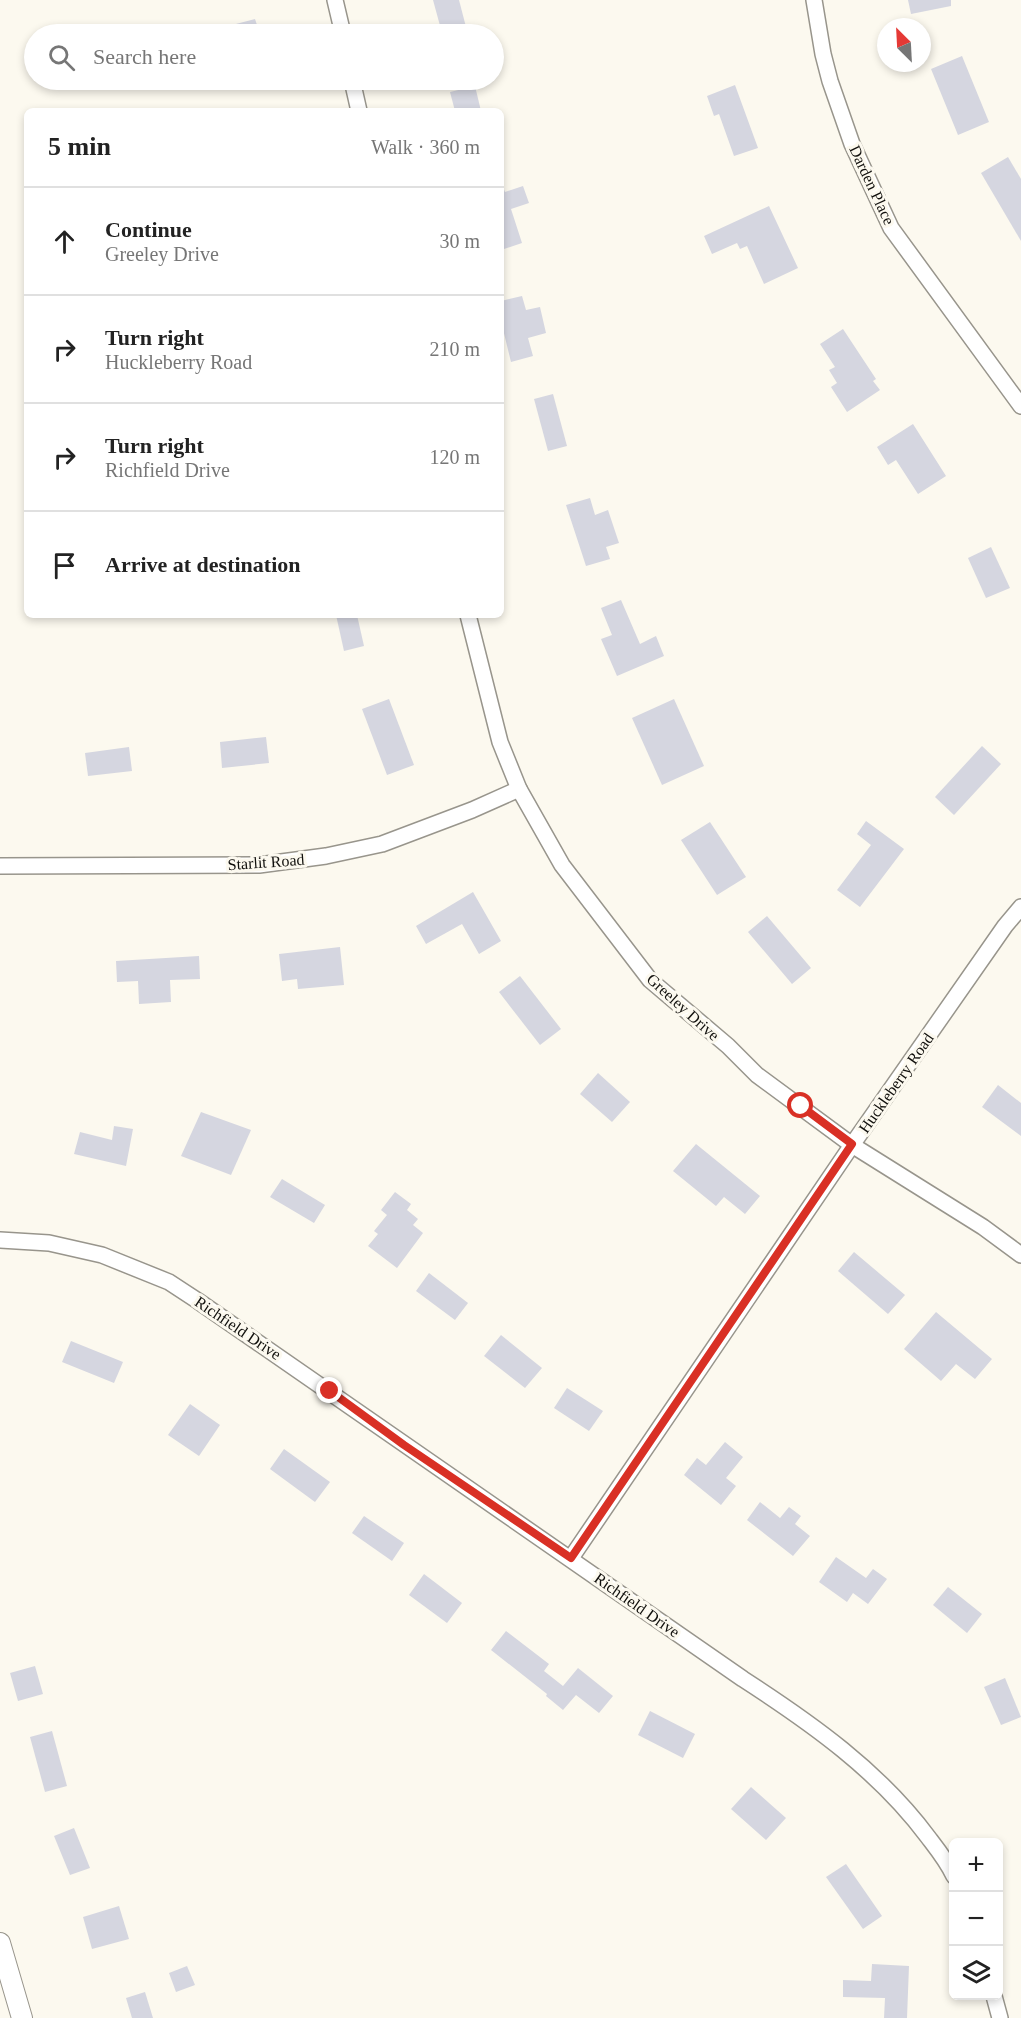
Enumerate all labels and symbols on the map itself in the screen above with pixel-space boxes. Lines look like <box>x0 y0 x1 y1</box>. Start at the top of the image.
north arrow <box>877 18 931 72</box>
street label: Darden Place <box>846 143 898 227</box>
street label: Starlit Road <box>227 851 305 873</box>
street label: Greeley Drive <box>643 970 723 1045</box>
street label: Huckleberry Road <box>855 1030 938 1137</box>
route start <box>787 1092 813 1118</box>
street label: Richfield Drive <box>192 1293 284 1363</box>
route end <box>316 1377 342 1403</box>
street label: Richfield Drive <box>591 1569 683 1641</box>

